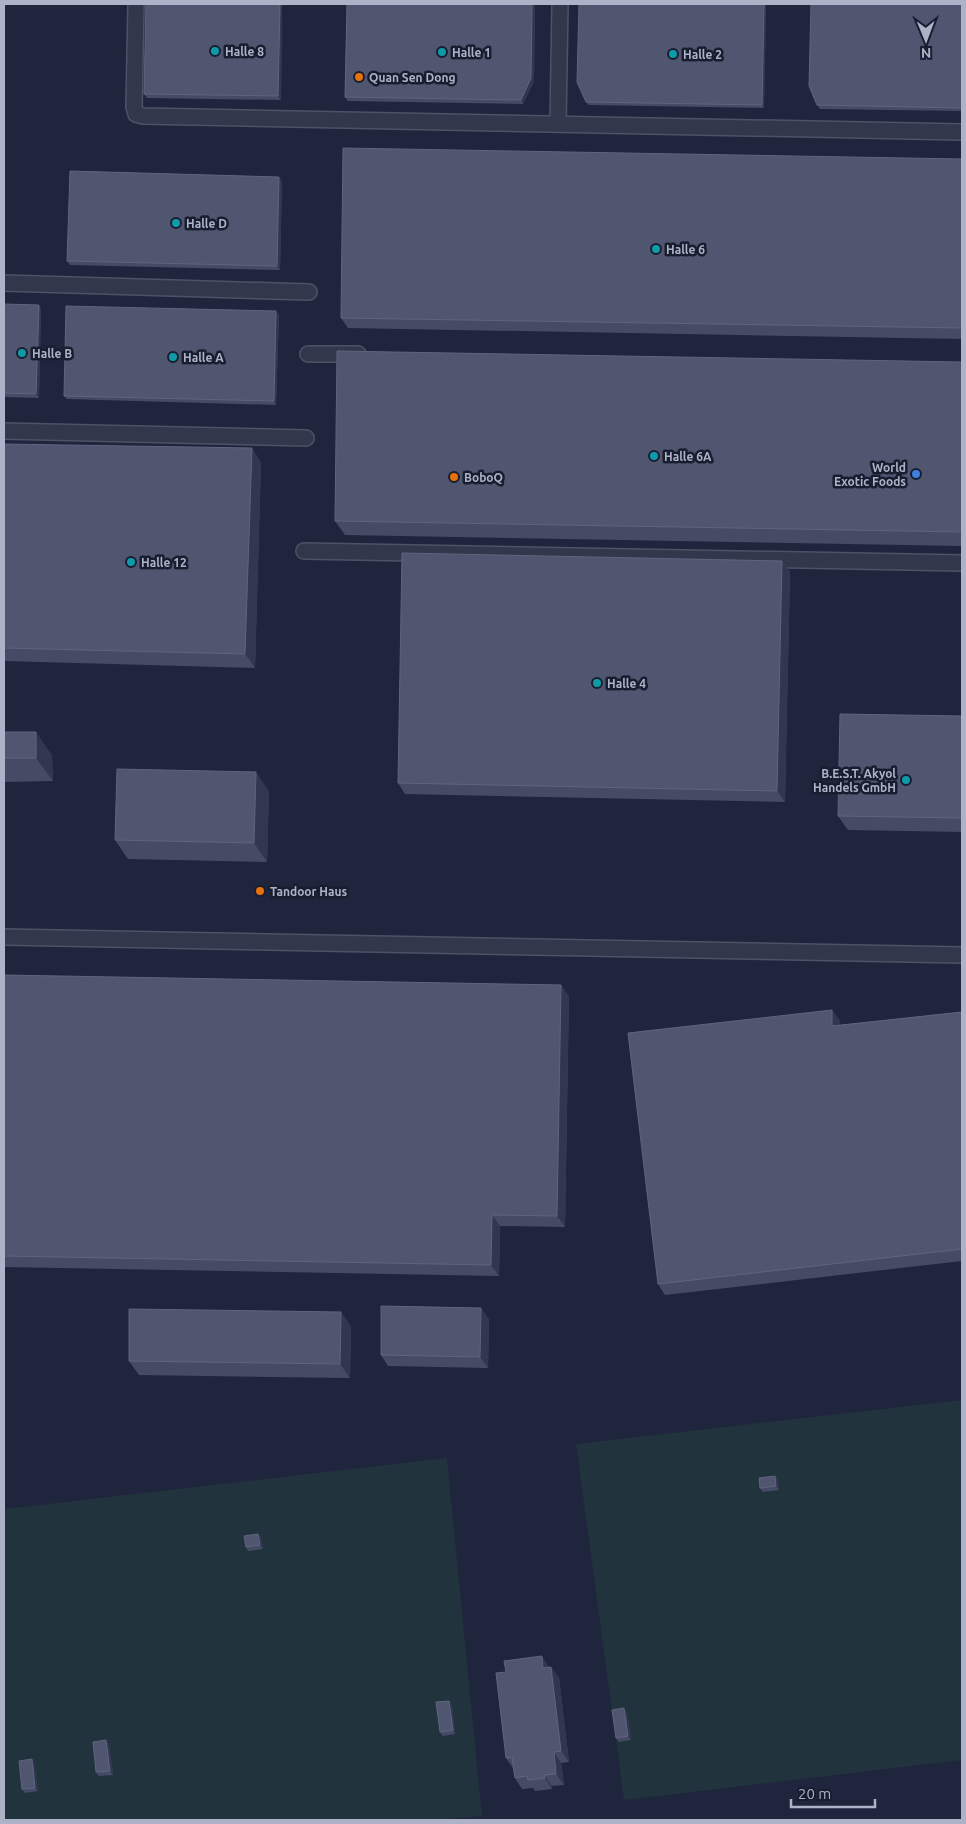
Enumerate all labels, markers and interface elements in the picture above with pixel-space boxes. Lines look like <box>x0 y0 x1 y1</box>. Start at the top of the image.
north arrow <box>901 15 951 65</box>
marker: Halle 8 <box>209 45 221 57</box>
place label: Halle 8 <box>225 45 264 58</box>
text: N <box>921 45 932 61</box>
marker: Halle 1 <box>436 46 448 58</box>
place label: Halle 1 <box>452 46 491 59</box>
marker: Halle 2 <box>667 48 679 60</box>
place label: Halle 2 <box>683 48 722 61</box>
marker: Quan Sen Dong <box>353 71 365 83</box>
place label: Quan Sen Dong <box>369 71 456 84</box>
marker: Halle D <box>170 217 182 229</box>
place label: Halle D <box>186 217 227 230</box>
marker: Halle 6 <box>650 243 662 255</box>
place label: Halle 6 <box>666 243 705 256</box>
marker: Halle B <box>16 347 28 359</box>
place label: Halle B <box>32 347 72 360</box>
marker: Halle A <box>167 351 179 363</box>
place label: Halle A <box>183 351 224 364</box>
marker: Halle 6A <box>648 450 660 462</box>
place label: Halle 6A <box>664 450 712 463</box>
place label: World Exotic Foods <box>834 461 906 488</box>
marker: World Exotic Foods <box>910 468 922 480</box>
marker: BoboQ <box>448 471 460 483</box>
place label: BoboQ <box>464 471 503 484</box>
marker: Halle 12 <box>125 556 137 568</box>
place label: Halle 12 <box>141 556 187 569</box>
marker: Halle 4 <box>591 677 603 689</box>
place label: Halle 4 <box>607 677 646 690</box>
place label: B.E.S.T. Akyol Handels GmbH <box>813 767 896 794</box>
marker: B.E.S.T. Akyol Handels GmbH <box>900 774 912 786</box>
marker: Tandoor Haus <box>254 885 266 897</box>
place label: Tandoor Haus <box>270 885 348 898</box>
scale bar <box>791 1776 875 1808</box>
text: 20 m <box>798 1785 831 1802</box>

